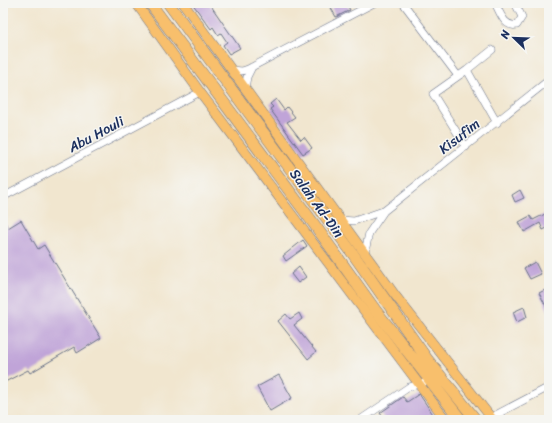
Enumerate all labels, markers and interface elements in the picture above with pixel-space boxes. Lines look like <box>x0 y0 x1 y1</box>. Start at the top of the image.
north arrow <box>494 18 534 58</box>
text: N <box>495 27 516 42</box>
street label: Abu Houli <box>63 109 130 160</box>
street label: Kisufim <box>433 112 486 161</box>
street label: Salah Ad-Din <box>283 163 351 244</box>

